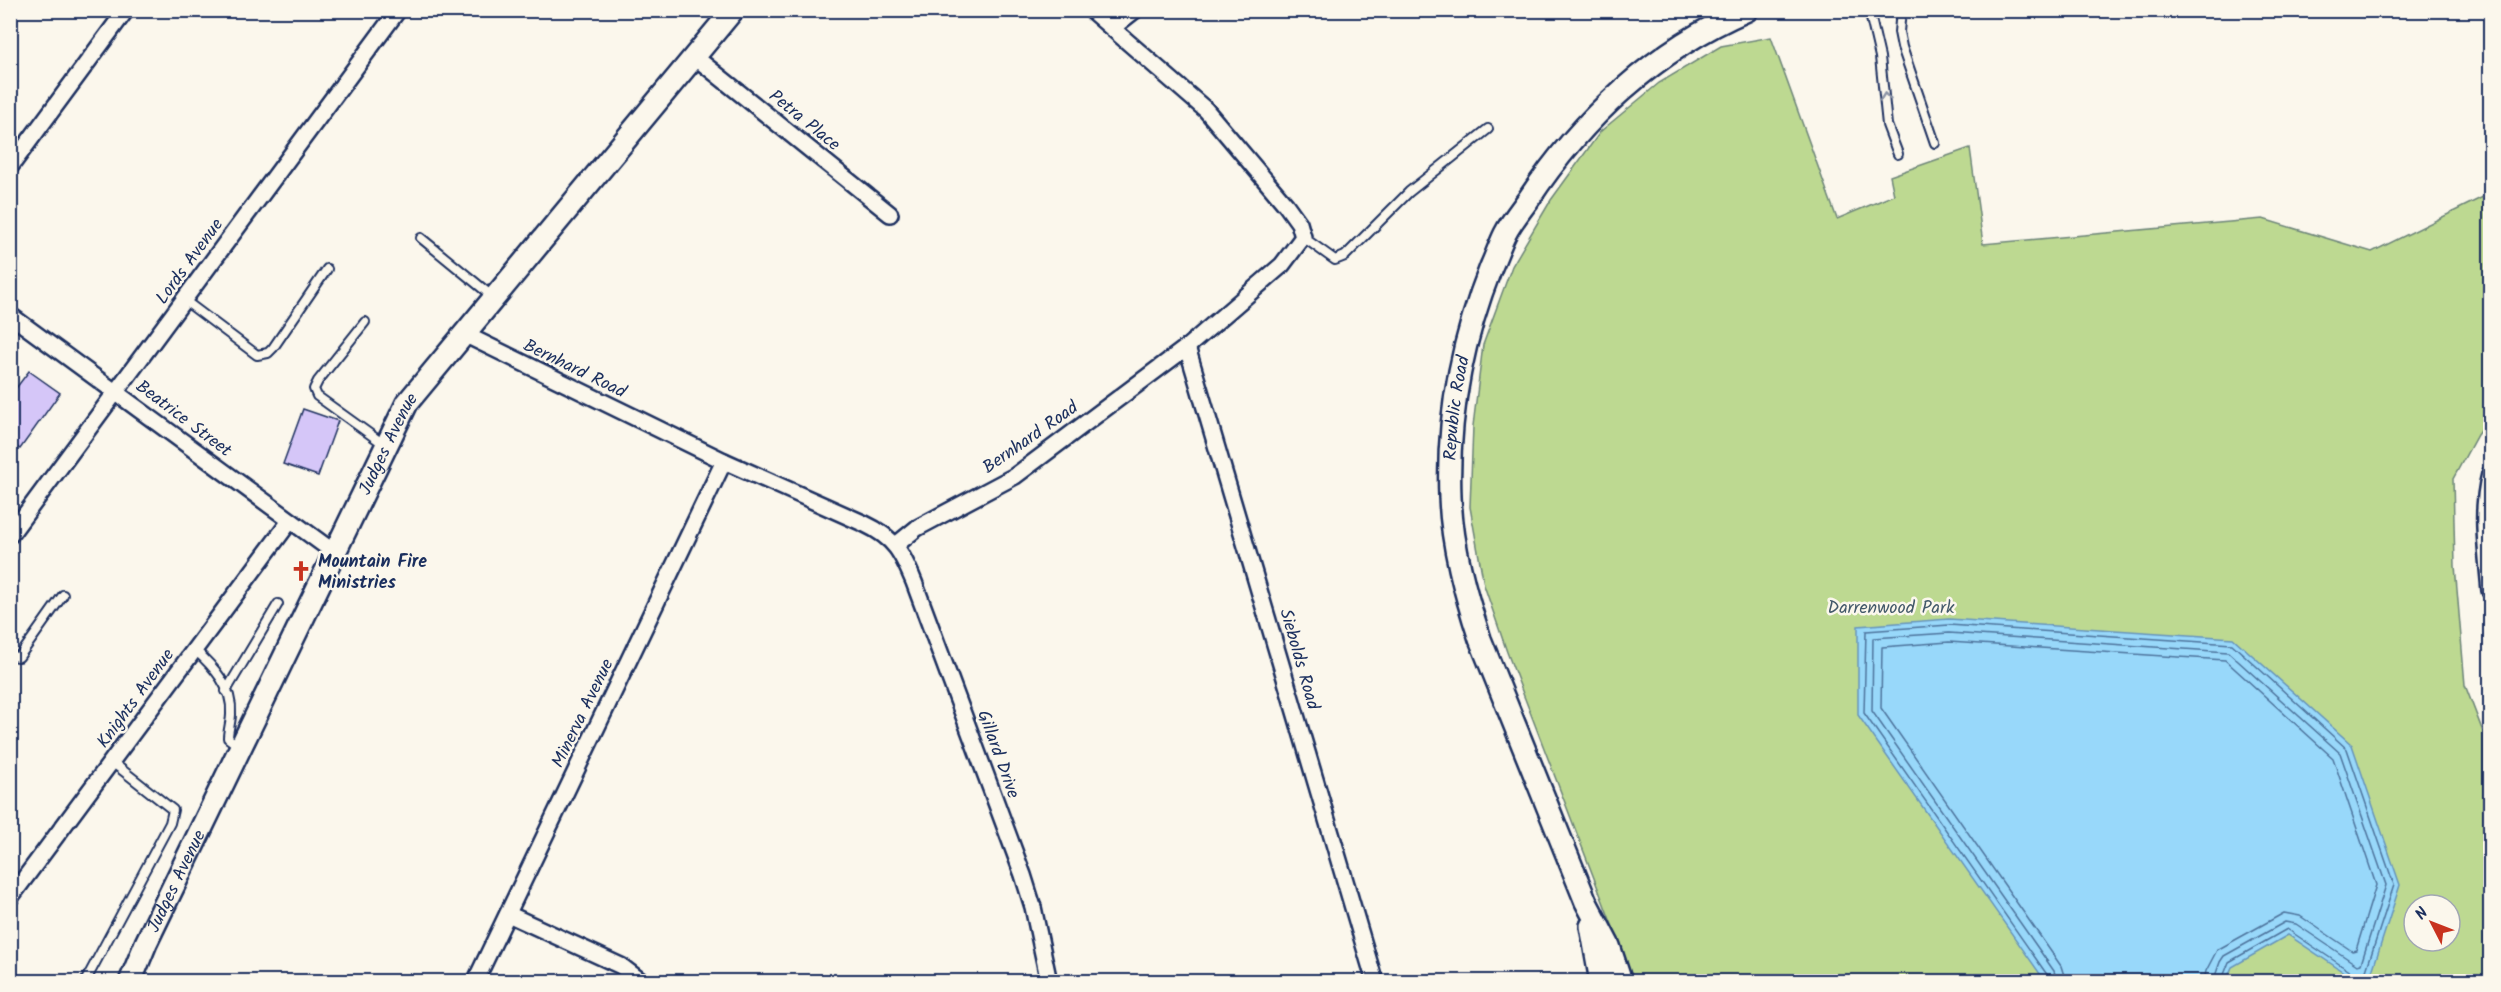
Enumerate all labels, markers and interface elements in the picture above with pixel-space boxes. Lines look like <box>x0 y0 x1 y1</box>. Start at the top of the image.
street label: Petra Place <box>762 83 846 159</box>
one-way arrow <box>1879 93 1892 102</box>
street label: Lords Avenue <box>149 213 232 311</box>
street label: Bernhard Road <box>518 332 632 407</box>
street label: Republic Road <box>1437 352 1479 461</box>
street label: Beatrice Street <box>129 373 238 466</box>
street label: Judges Avenue <box>352 387 426 500</box>
street label: Bernhard Road <box>977 394 1086 482</box>
place label: Mountain Fire Ministries <box>318 548 427 598</box>
church icon: Mountain Fire Ministries <box>289 559 313 583</box>
park label: Darrenwood Park <box>1828 594 1955 623</box>
street label: Siebolds Road <box>1270 605 1327 714</box>
street label: Knights Avenue <box>90 643 182 755</box>
street label: Minerva Avenue <box>544 654 622 773</box>
street label: Gillard Drive <box>968 706 1027 803</box>
street label: Judges Avenue <box>140 826 214 938</box>
north arrow <box>2402 893 2462 953</box>
text: N <box>2409 902 2435 926</box>

